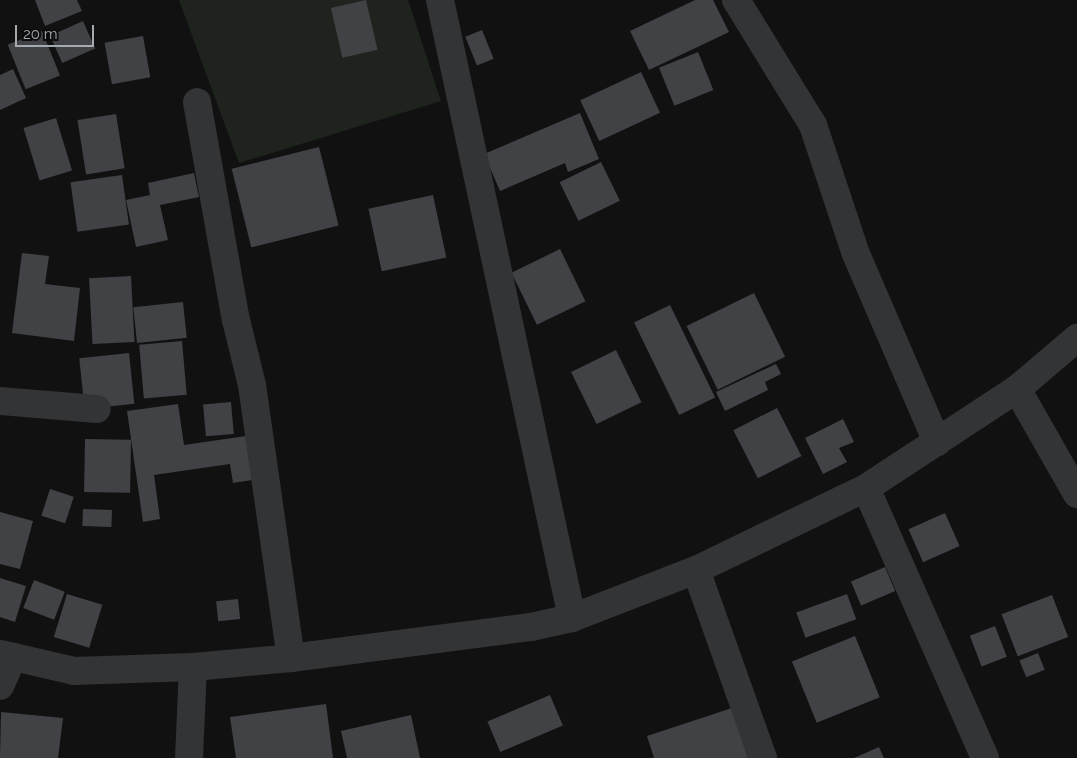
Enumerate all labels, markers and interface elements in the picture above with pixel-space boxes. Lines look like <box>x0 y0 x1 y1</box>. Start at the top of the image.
scale bar <box>18 15 96 47</box>
text: 20 m <box>23 25 58 43</box>

